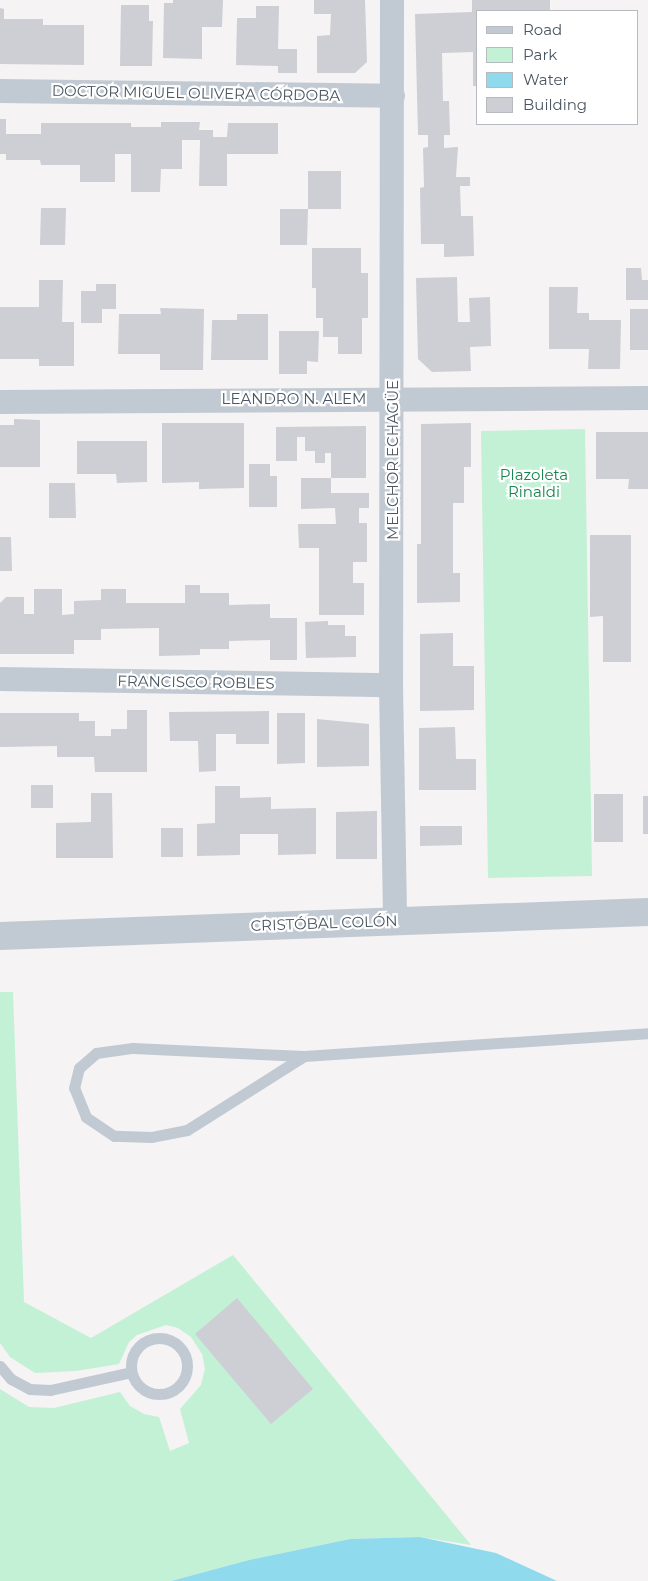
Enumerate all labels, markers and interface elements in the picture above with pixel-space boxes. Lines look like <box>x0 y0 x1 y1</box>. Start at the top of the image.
legend <box>476 10 638 125</box>
text: Road <box>523 20 562 39</box>
text: Park <box>523 45 557 64</box>
text: Water <box>523 70 569 89</box>
street label: DOCTOR MIGUEL OLIVERA CÓRDOBA <box>52 81 340 105</box>
text: Building <box>523 95 587 114</box>
street label: MELCHOR ECHAGÜE <box>384 380 402 540</box>
street label: LEANDRO N. ALEM <box>222 390 366 408</box>
park label: Plazoleta Rinaldi <box>500 465 568 500</box>
street label: FRANCISCO ROBLES <box>117 672 275 692</box>
street label: CRISTÓBAL COLÓN <box>250 911 398 935</box>

